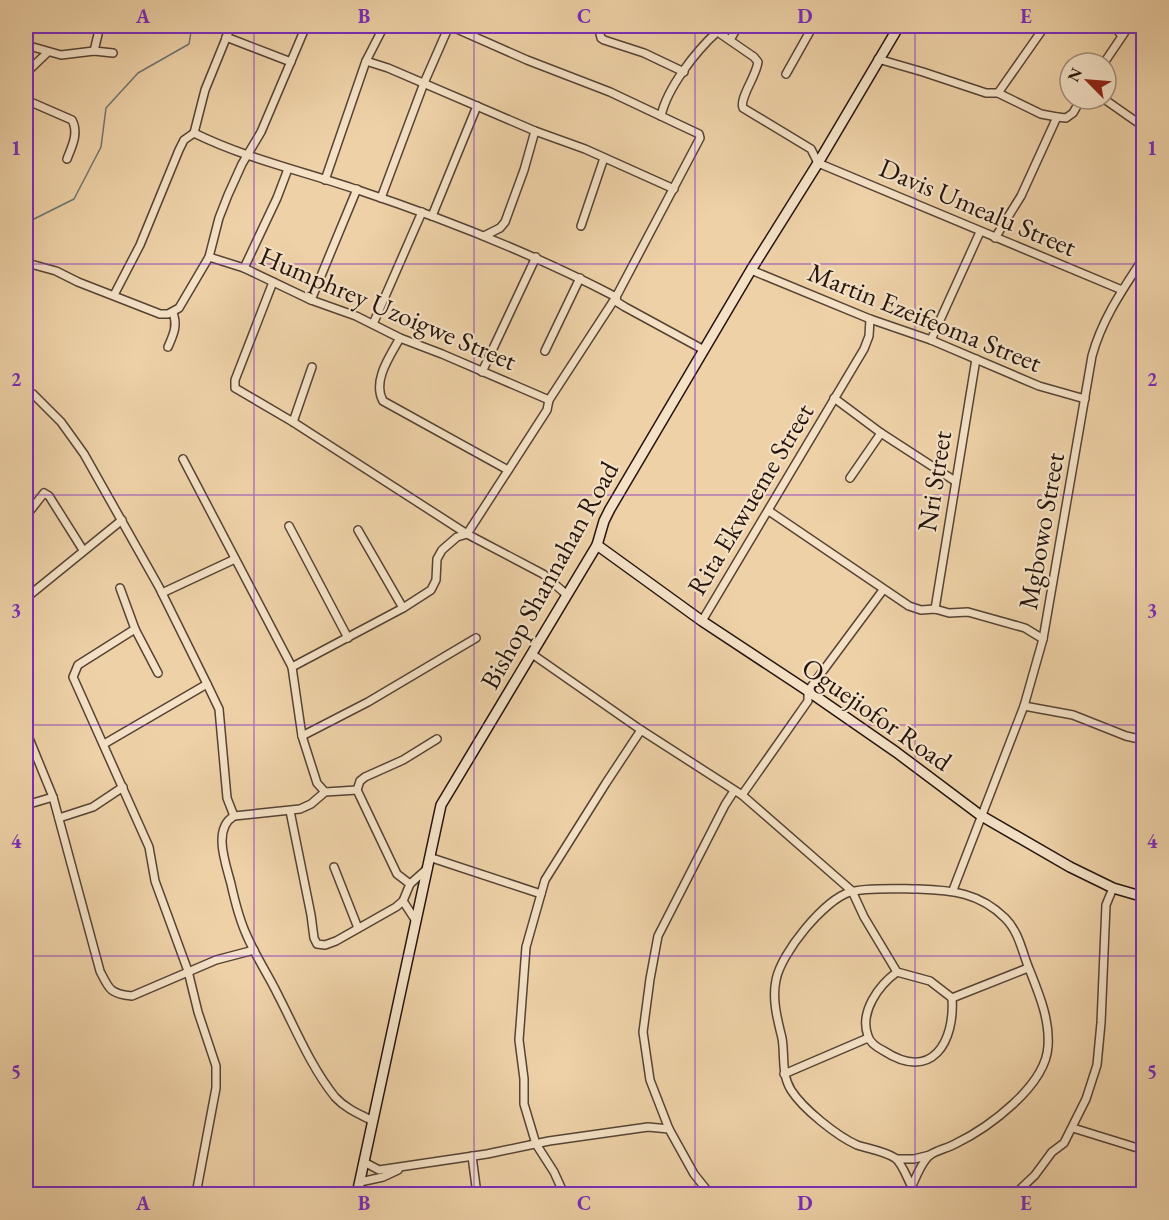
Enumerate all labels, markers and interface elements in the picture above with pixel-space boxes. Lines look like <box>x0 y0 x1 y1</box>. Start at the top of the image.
text: A <box>135 3 151 29</box>
text: B <box>358 3 370 29</box>
text: C <box>577 3 591 29</box>
text: D <box>797 3 813 29</box>
text: E <box>1020 3 1032 29</box>
north arrow <box>1058 51 1118 111</box>
text: N <box>1063 65 1087 85</box>
text: 1 <box>11 135 21 161</box>
text: 1 <box>1147 135 1157 161</box>
street label: Davis Umealu Street <box>874 150 1082 264</box>
street label: Humphrey Uzoigwe Street <box>254 238 522 378</box>
street label: Martin Ezeifeoma Street <box>803 254 1047 380</box>
text: 2 <box>11 366 22 392</box>
text: 2 <box>1147 366 1158 392</box>
street label: Rita Ekwueme Street <box>679 396 821 601</box>
street label: Nri Street <box>909 428 959 534</box>
street label: Mgbowo Street <box>1010 449 1072 612</box>
street label: Bishop Shannahan Road <box>472 455 626 695</box>
text: 3 <box>11 597 21 623</box>
text: 3 <box>1147 597 1157 623</box>
street label: Oguejiofor Road <box>795 649 959 779</box>
text: 4 <box>11 828 22 854</box>
text: 4 <box>1147 828 1158 854</box>
text: 5 <box>11 1058 21 1084</box>
text: 5 <box>1147 1058 1157 1084</box>
text: A <box>135 1190 151 1216</box>
text: B <box>358 1190 370 1216</box>
text: C <box>577 1190 591 1216</box>
text: D <box>797 1190 813 1216</box>
text: E <box>1020 1190 1032 1216</box>

